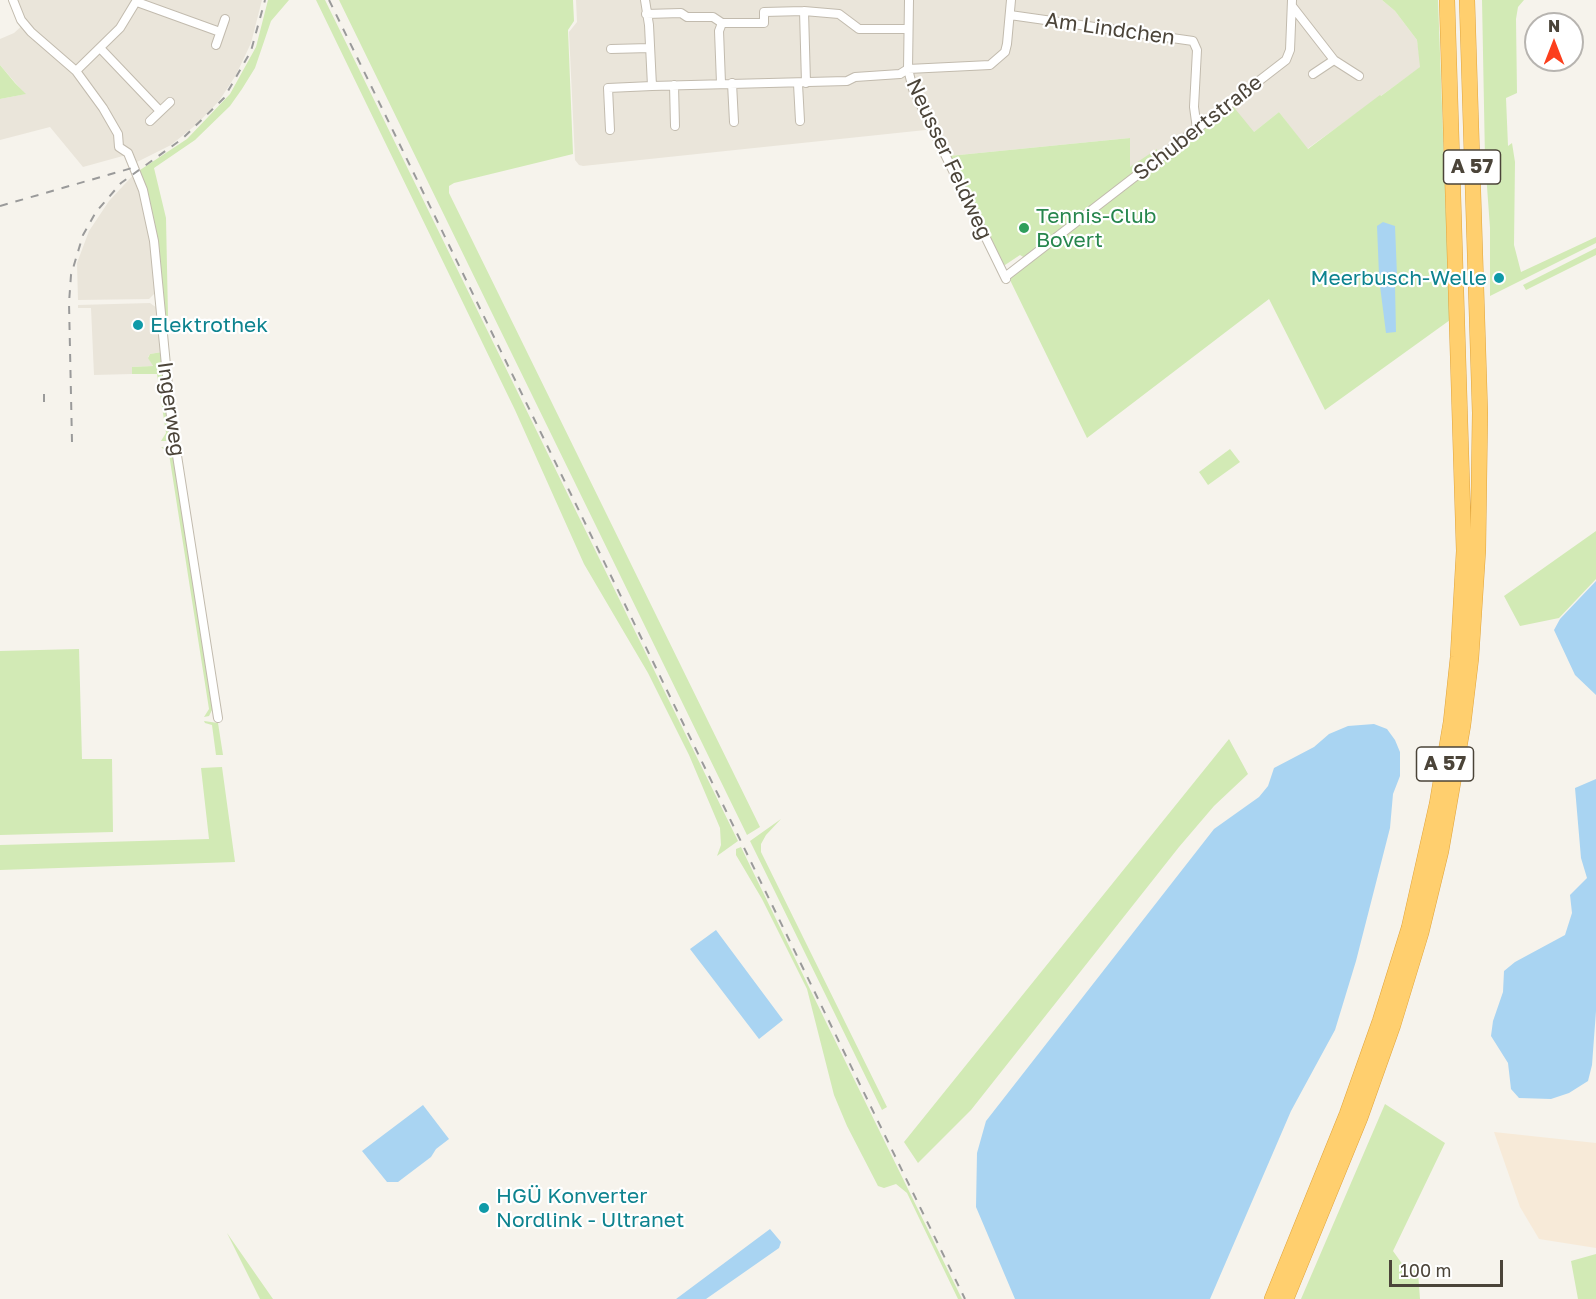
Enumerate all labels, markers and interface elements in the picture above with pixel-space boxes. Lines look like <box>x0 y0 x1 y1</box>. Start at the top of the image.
street label: Am Lindchen <box>1043 7 1177 51</box>
north arrow <box>1524 12 1584 72</box>
text: N <box>1548 16 1560 36</box>
street label: Schubertstraße <box>1129 70 1267 186</box>
street label: Neusser Feldweg <box>901 75 997 243</box>
road number: A 57 <box>1444 150 1500 184</box>
place label: Tennis-Club Bovert <box>1036 203 1156 253</box>
marker: Tennis-Club Bovert <box>1017 221 1031 235</box>
place label: Meerbusch-Welle <box>1310 265 1487 291</box>
marker: Meerbusch-Welle <box>1492 271 1506 285</box>
place label: Elektrothek <box>150 312 268 338</box>
marker: Elektrothek <box>131 318 145 332</box>
street label: Ingerweg <box>152 360 190 458</box>
road number: A 57 <box>1416 747 1474 781</box>
place label: HGÜ Konverter Nordlink - Ultranet <box>496 1183 684 1233</box>
marker: HGÜ Konverter Nordlink - Ultranet <box>477 1201 491 1215</box>
scale bar <box>1392 1248 1506 1286</box>
text: 100 m <box>1400 1259 1451 1281</box>

